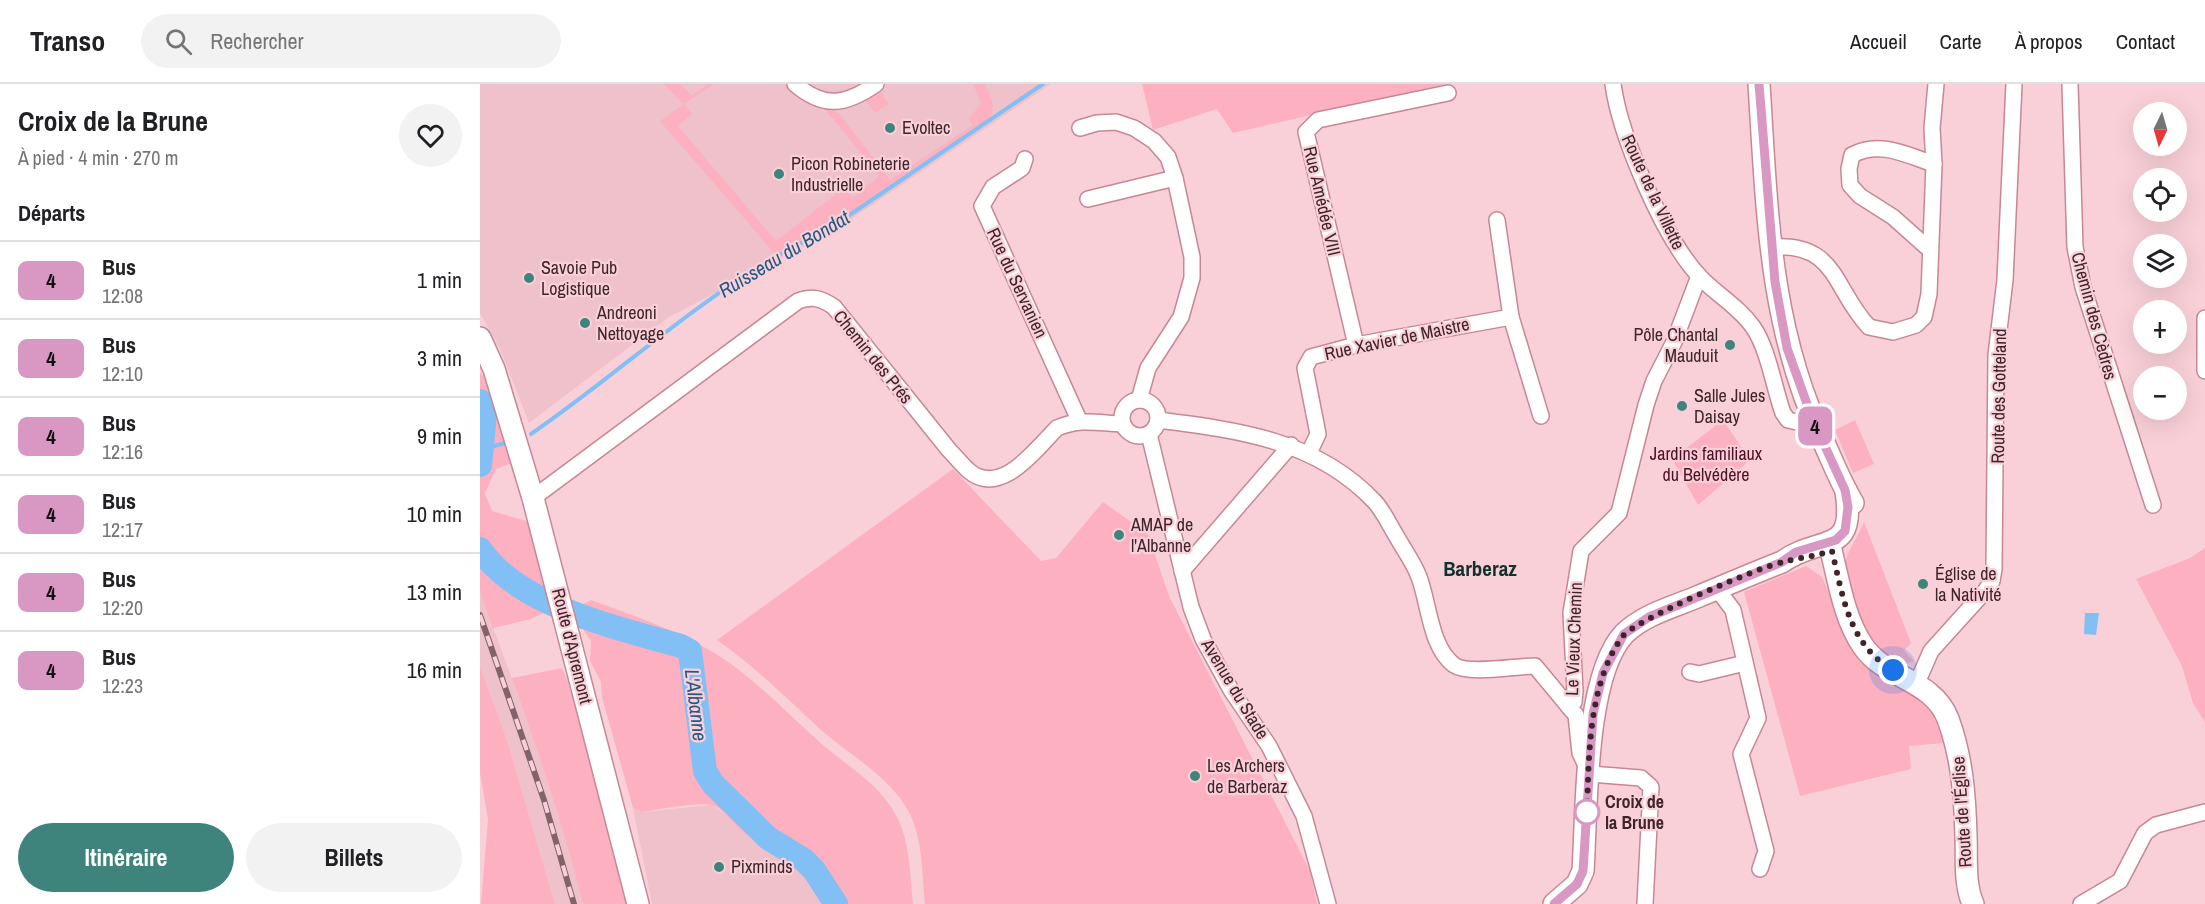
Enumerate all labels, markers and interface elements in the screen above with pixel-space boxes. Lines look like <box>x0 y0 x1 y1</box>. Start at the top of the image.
search box <box>141 14 561 68</box>
text: Transo <box>30 22 105 60</box>
icon: search <box>162 25 195 58</box>
text: Rechercher <box>210 26 304 56</box>
text: Accueil <box>1850 27 1907 56</box>
text: Carte <box>1940 27 1982 56</box>
text: À propos <box>2015 27 2083 56</box>
text: Contact <box>2116 27 2175 56</box>
text: Croix de la Brune <box>18 102 208 140</box>
north arrow <box>2133 102 2187 156</box>
map controls <box>2133 102 2187 420</box>
button: heart <box>399 104 462 167</box>
place label: Evoltec <box>902 115 950 140</box>
marker: Evoltec <box>883 121 897 135</box>
street label: Route de la Villette <box>1616 130 1691 253</box>
text: À pied · 4 min · 270 m <box>18 144 178 171</box>
street label: Rue Amédée VIII <box>1298 144 1347 258</box>
place label: Picon Robineterie Industrielle <box>791 151 910 197</box>
marker: Picon Robineterie Industrielle <box>772 167 786 181</box>
button: locate <box>2133 168 2187 222</box>
text: Départs <box>18 198 85 228</box>
water label: Ruisseau du Bondat <box>713 204 855 303</box>
street label: Rue du Servanien <box>981 224 1054 342</box>
button: layers <box>2133 234 2187 288</box>
street label: Chemin des Cèdres <box>2065 249 2124 383</box>
text: Bus <box>102 252 136 282</box>
place label: Savoie Pub Logistique <box>541 255 617 301</box>
text: 1 min <box>417 265 462 295</box>
text: 4 <box>46 266 56 295</box>
marker: Savoie Pub Logistique <box>522 271 536 285</box>
text: 12:08 <box>102 282 143 309</box>
place label: Andreoni Nettoyage <box>596 300 664 346</box>
button: + <box>2133 300 2187 354</box>
street label: Chemin des Prés <box>828 305 919 409</box>
street label: Rue Xavier de Maistre <box>1322 311 1472 366</box>
marker: Andreoni Nettoyage <box>578 316 592 330</box>
place label: Pôle Chantal Mauduit <box>1633 322 1718 368</box>
street label: Route des Gotteland <box>1985 328 2012 464</box>
text: Bus <box>102 330 136 360</box>
marker: Pôle Chantal Mauduit <box>1723 338 1737 352</box>
text: 3 min <box>417 343 462 373</box>
text: 4 <box>46 344 56 373</box>
text: 12:10 <box>102 360 143 387</box>
button: − <box>2133 366 2187 420</box>
place label: Salle Jules Daisay <box>1694 383 1765 429</box>
marker: Salle Jules Daisay <box>1675 399 1689 413</box>
line badge: 4 <box>1796 406 1834 446</box>
text: Bus <box>102 408 136 438</box>
text: 4 <box>1810 412 1820 441</box>
text: 9 min <box>417 421 462 451</box>
text: 4 <box>46 422 56 451</box>
text: 12:16 <box>102 438 143 465</box>
park label: Jardins familiaux du Belvédère <box>1650 441 1763 487</box>
text: Bus <box>102 486 136 516</box>
text: 10 min <box>407 499 462 529</box>
text: 4 <box>46 500 56 529</box>
place label: AMAP de l'Albanne <box>1130 512 1193 558</box>
text: 12:17 <box>102 516 143 543</box>
marker: AMAP de l'Albanne <box>1112 528 1126 542</box>
district label: Barberaz <box>1443 554 1517 583</box>
place label: Église de la Nativité <box>1935 561 2001 607</box>
text: Bus <box>102 564 136 594</box>
text: 13 min <box>407 577 462 607</box>
marker: Église de la Nativité <box>1916 577 1930 591</box>
text: 4 <box>46 578 56 607</box>
street label: Le Vieux Chemin <box>1559 582 1588 696</box>
street label: Route d'Apremont <box>546 585 599 706</box>
text: 12:20 <box>102 594 143 621</box>
street label: Avenue du Stade <box>1195 633 1275 744</box>
text: Bus <box>102 642 136 672</box>
text: 16 min <box>407 655 462 685</box>
your location <box>1878 655 1908 685</box>
text: 4 <box>46 656 56 685</box>
water label: L'Albanne <box>679 667 714 743</box>
text: 12:23 <box>102 672 143 699</box>
place label: Les Archers de Barberaz <box>1207 753 1287 799</box>
street label: Route de l'Église <box>1945 756 1978 868</box>
marker: Les Archers de Barberaz <box>1188 769 1202 783</box>
place label: Croix de la Brune <box>1605 789 1664 835</box>
marker: Croix de la Brune <box>1574 799 1600 825</box>
button: Itinéraire <box>18 823 234 892</box>
button: Billets <box>246 823 462 892</box>
place label: Pixminds <box>731 854 793 879</box>
marker: Pixminds <box>712 860 726 874</box>

